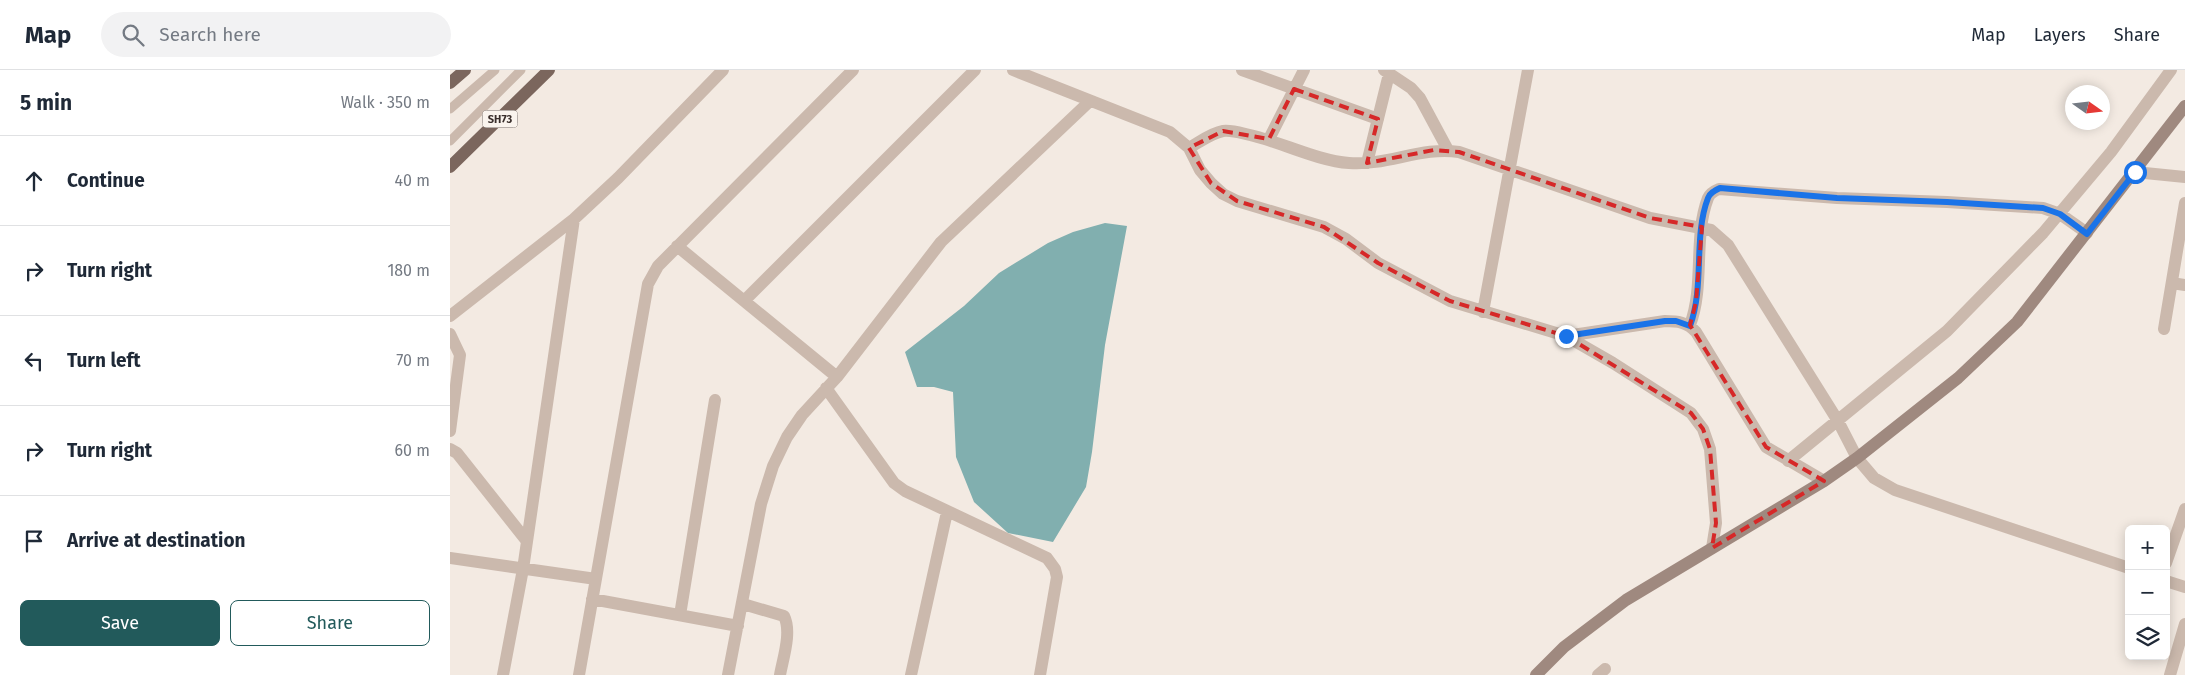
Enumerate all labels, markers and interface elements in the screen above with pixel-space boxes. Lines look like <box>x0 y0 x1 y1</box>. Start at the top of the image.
search box <box>101 12 451 57</box>
text: Map <box>25 21 71 49</box>
icon: search <box>119 21 147 49</box>
text: Search here <box>159 23 261 46</box>
text: Map <box>1971 24 2006 46</box>
text: Layers <box>2034 24 2086 46</box>
text: Share <box>2114 24 2160 46</box>
north arrow <box>2065 85 2110 130</box>
text: 5 min <box>20 90 72 116</box>
text: Walk · 350 m <box>341 93 430 112</box>
road number: SH73 <box>482 111 518 128</box>
route start <box>2124 161 2147 184</box>
icon: ahead <box>20 167 48 195</box>
text: Continue <box>67 169 145 192</box>
text: 40 m <box>395 171 430 190</box>
icon: right <box>20 257 48 285</box>
text: Turn right <box>67 259 152 282</box>
text: 180 m <box>387 261 430 280</box>
route end <box>1555 325 1578 348</box>
icon: left <box>20 347 48 375</box>
text: Turn left <box>67 349 141 372</box>
text: 70 m <box>396 351 430 370</box>
icon: right <box>20 437 48 465</box>
text: Turn right <box>67 439 152 462</box>
text: 60 m <box>395 441 430 460</box>
map controls <box>2125 525 2170 660</box>
button: + <box>2125 525 2170 570</box>
icon: arrive <box>20 527 48 555</box>
text: Arrive at destination <box>67 529 246 552</box>
button: − <box>2125 570 2170 615</box>
button: Save <box>20 600 220 646</box>
button: Share <box>230 600 430 646</box>
button: layers <box>2125 615 2170 660</box>

